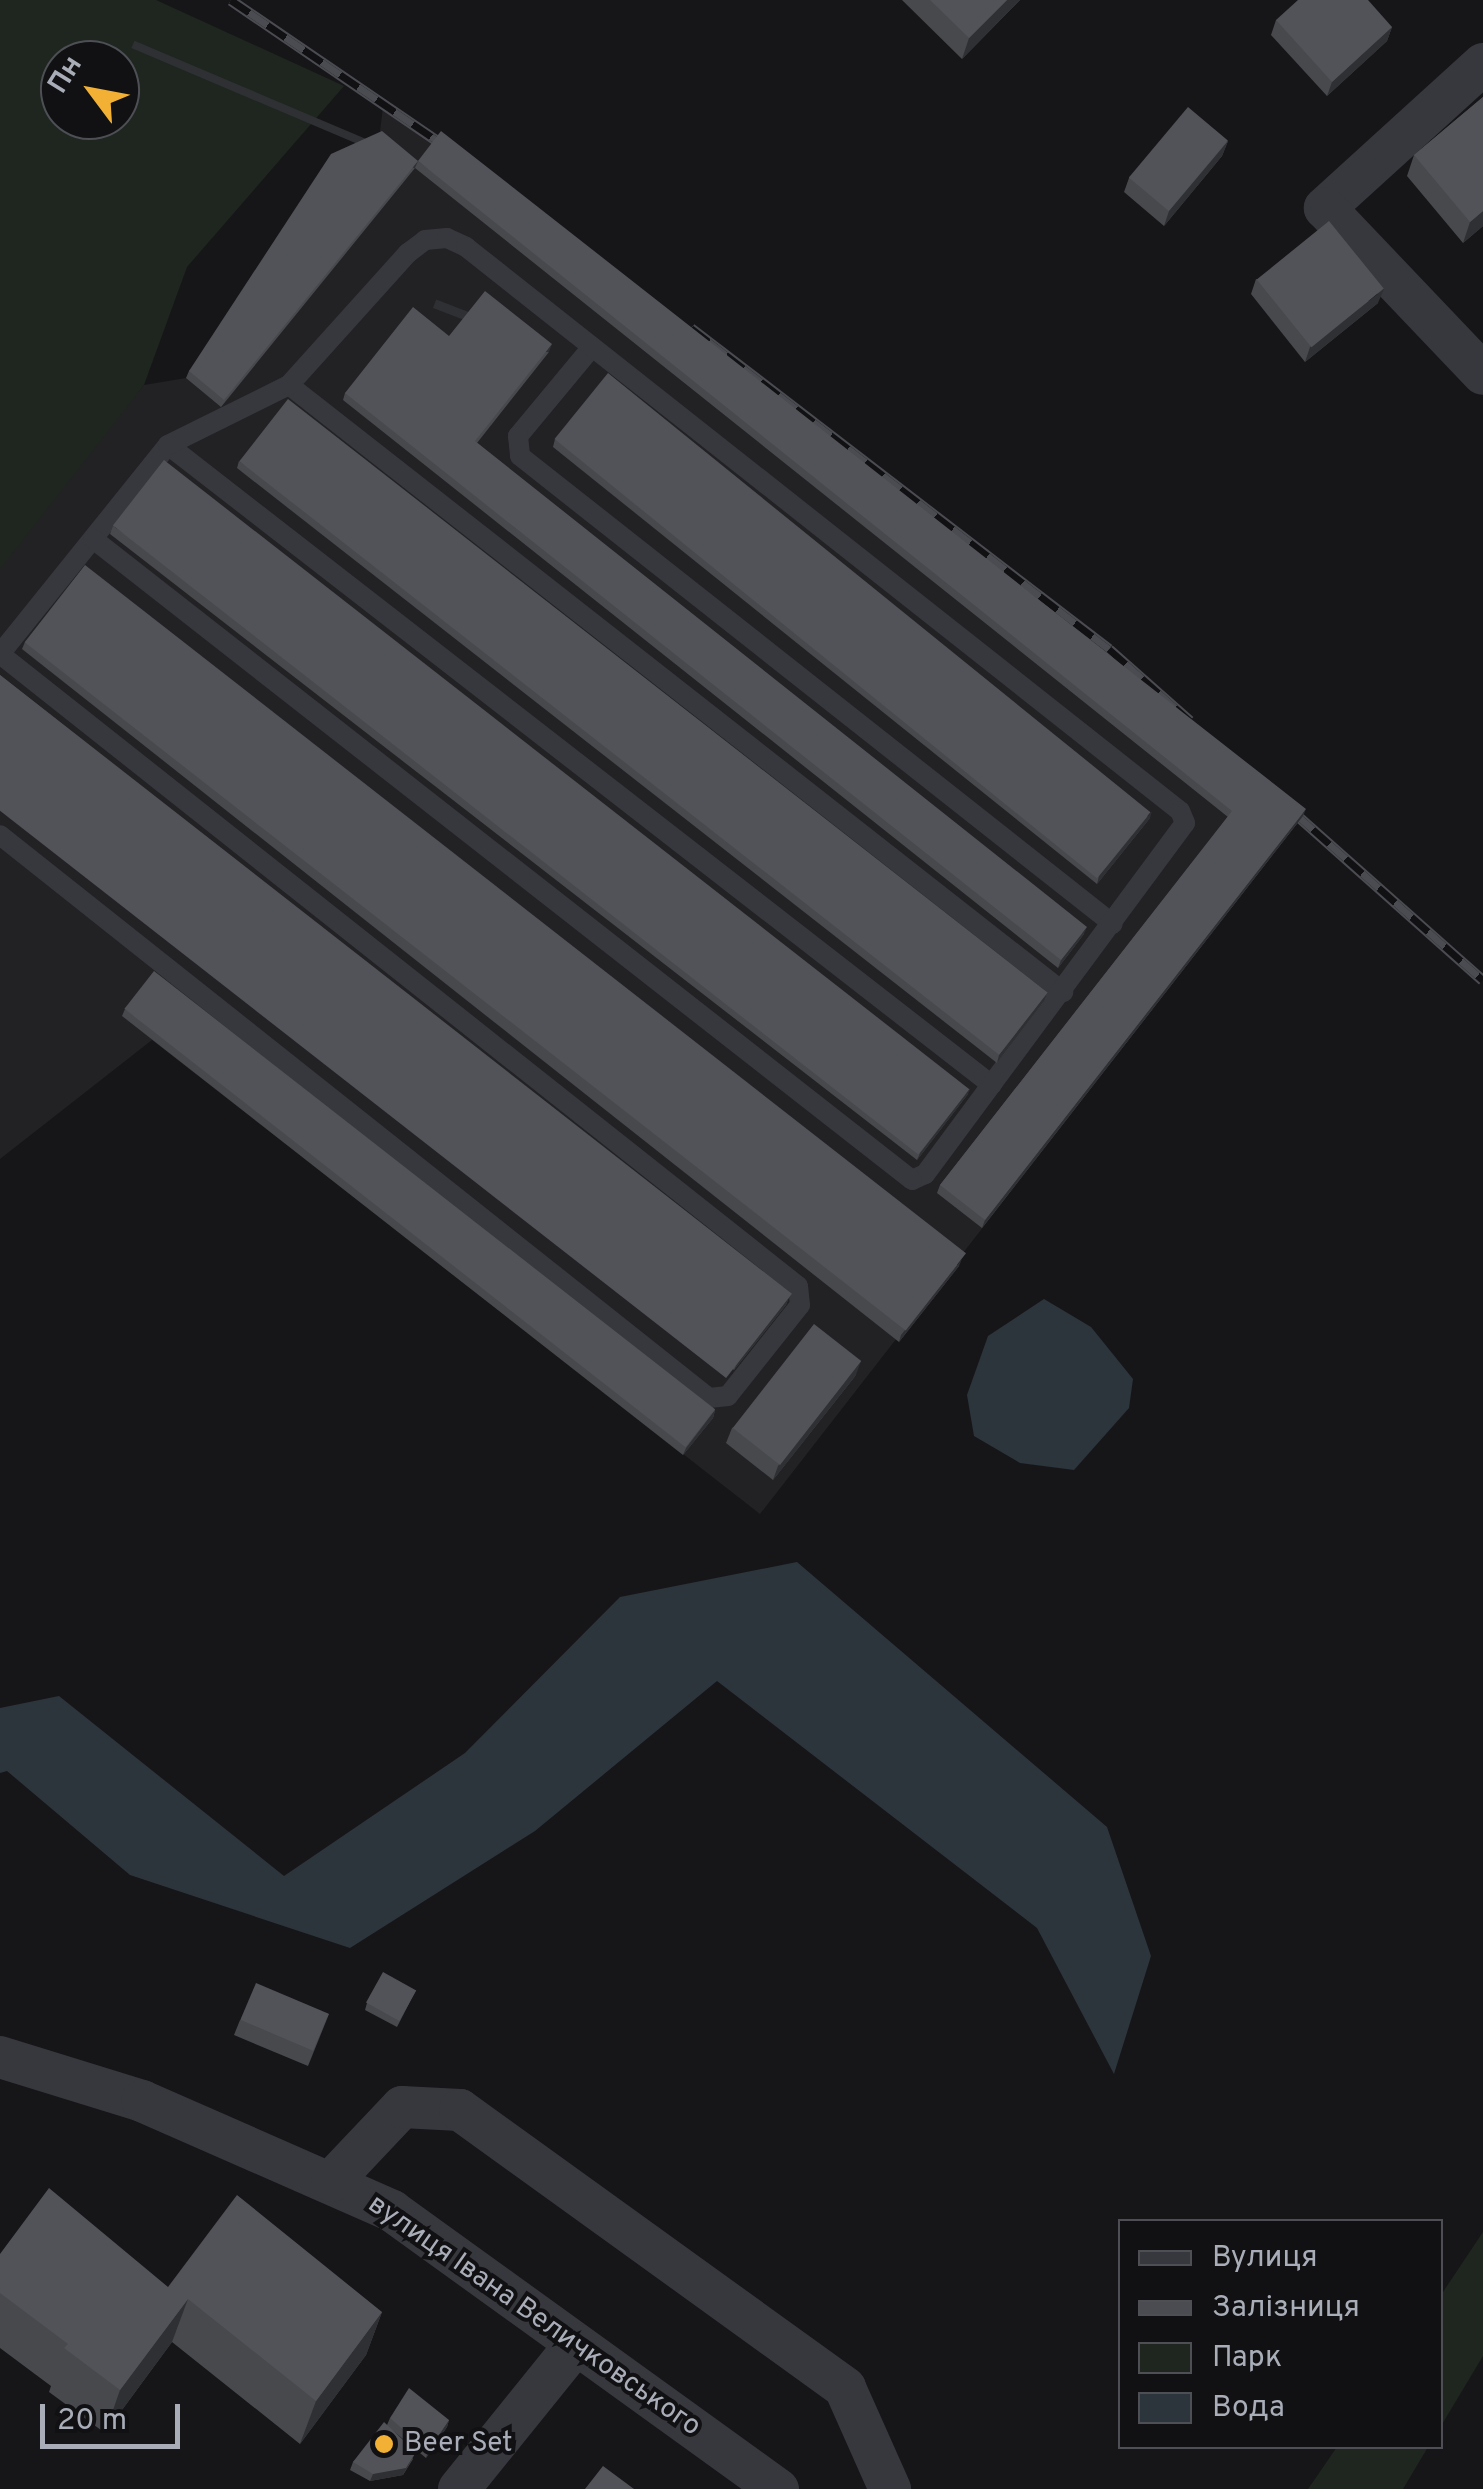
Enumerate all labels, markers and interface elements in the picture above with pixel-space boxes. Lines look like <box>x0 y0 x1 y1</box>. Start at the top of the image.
north arrow <box>40 40 140 140</box>
text: Пн <box>41 50 92 101</box>
street label: вулиця Івана Величковського <box>361 2188 707 2444</box>
legend <box>1118 2219 1443 2449</box>
text: Вулиця <box>1212 2240 1318 2277</box>
text: Залізниця <box>1212 2290 1360 2327</box>
text: Парк <box>1212 2340 1282 2377</box>
scale bar <box>45 2384 185 2446</box>
text: Вода <box>1212 2390 1285 2427</box>
text: 20 m <box>57 2403 127 2440</box>
place label: Beer Set <box>404 2427 513 2461</box>
marker: Beer Set <box>373 2433 395 2455</box>

